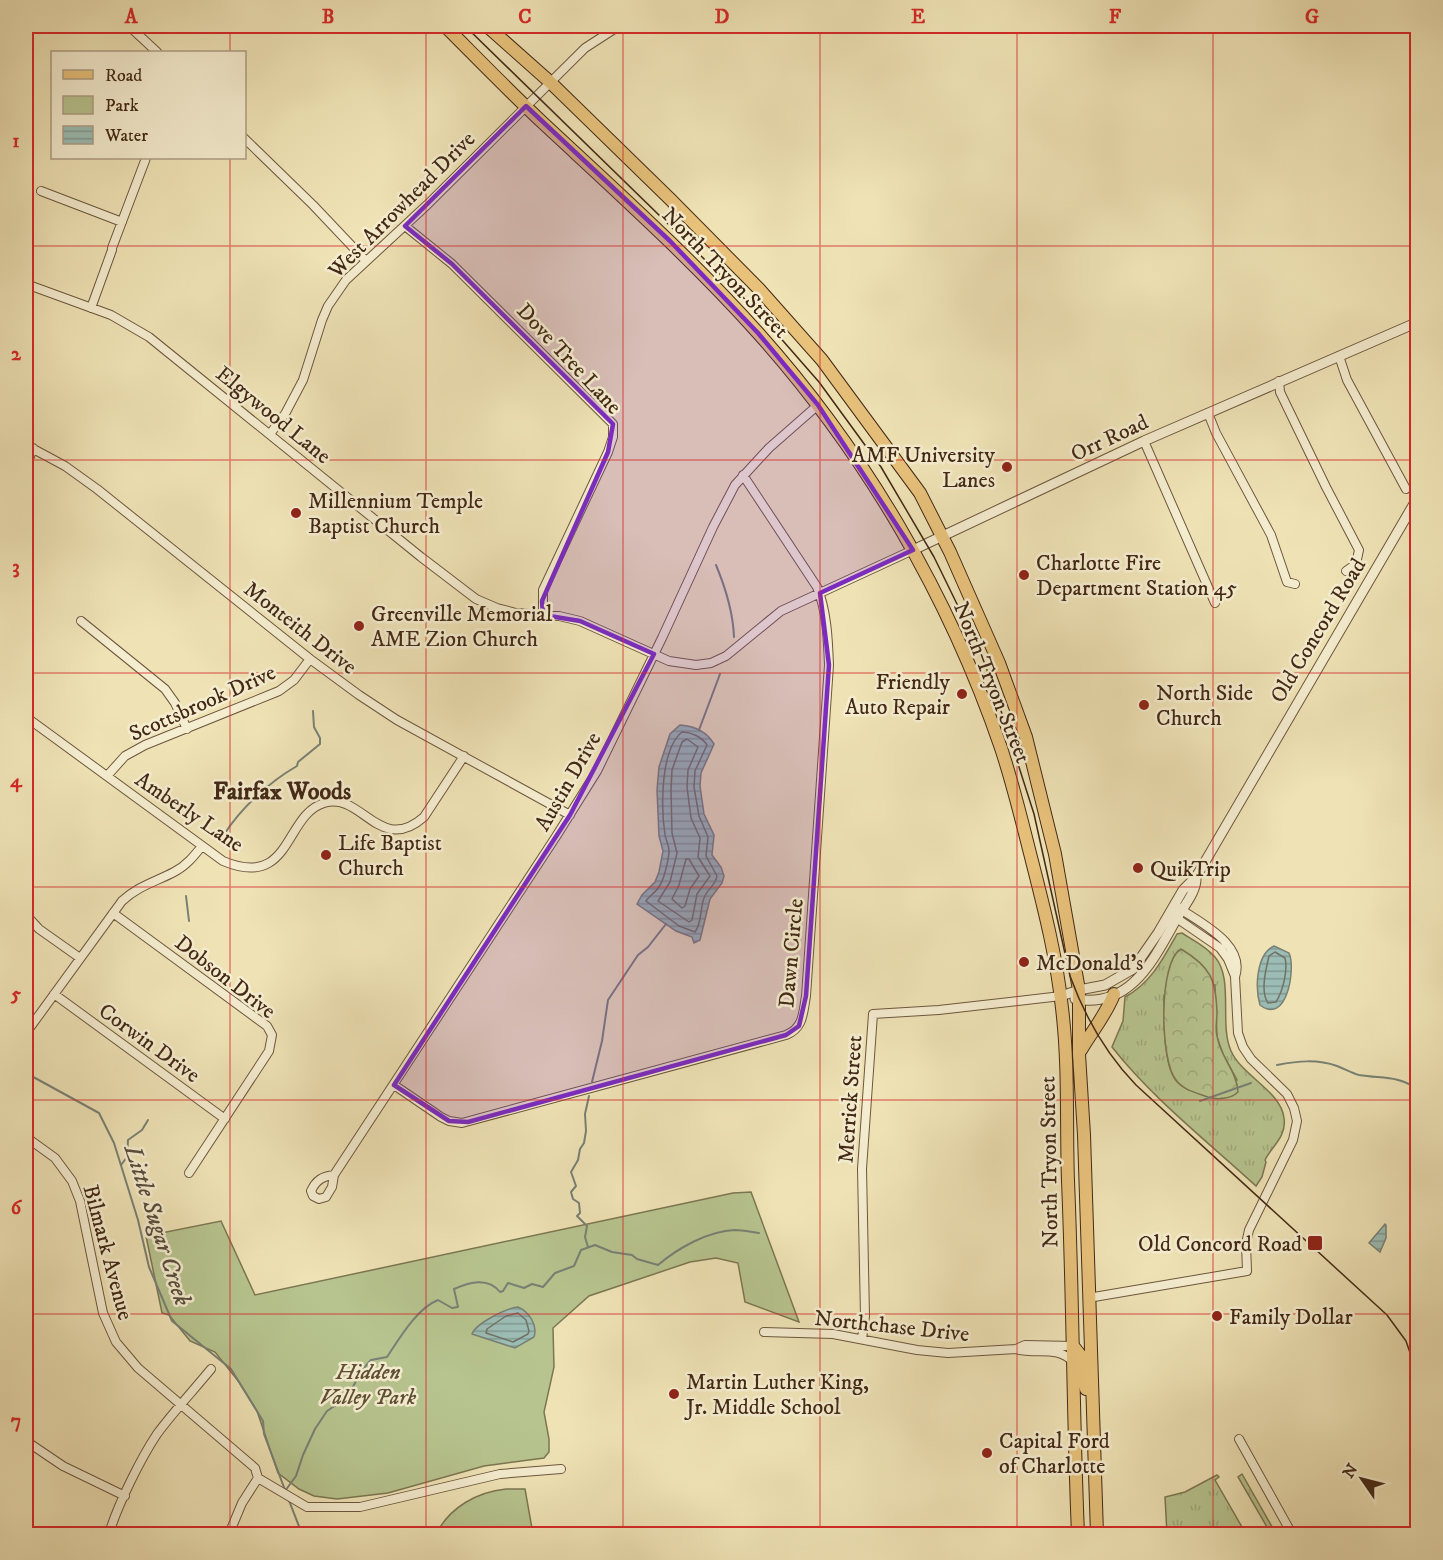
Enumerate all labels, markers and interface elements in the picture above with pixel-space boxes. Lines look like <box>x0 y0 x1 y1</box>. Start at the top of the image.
text: A <box>124 5 139 30</box>
text: B <box>322 5 334 30</box>
text: C <box>518 5 532 30</box>
text: D <box>715 5 730 30</box>
text: E <box>911 5 925 30</box>
text: F <box>1109 5 1122 30</box>
text: G <box>1305 5 1319 30</box>
legend <box>51 51 246 159</box>
text: Road <box>105 65 142 87</box>
text: Park <box>105 95 139 117</box>
text: Water <box>104 125 148 147</box>
street label: West Arrowhead Drive <box>322 126 481 285</box>
text: 1 <box>12 129 20 154</box>
street label: North Tryon Street <box>656 202 794 344</box>
street label: Dove Tree Lane <box>511 298 627 420</box>
text: 2 <box>11 342 22 367</box>
street label: Elgywood Lane <box>210 360 336 470</box>
street label: Orr Road <box>1067 409 1153 468</box>
place label: AMF University Lanes <box>852 442 996 494</box>
marker: AMF University Lanes <box>1000 460 1014 474</box>
place label: Millennium Temple Baptist Church <box>308 488 483 540</box>
marker: Millennium Temple Baptist Church <box>289 506 303 520</box>
place label: Charlotte Fire Department Station 45 <box>1036 550 1237 602</box>
street label: Old Concord Road <box>1265 554 1372 708</box>
text: 3 <box>12 555 20 580</box>
marker: Charlotte Fire Department Station 45 <box>1017 568 1031 582</box>
street label: Monteith Drive <box>238 576 362 681</box>
street label: North Tryon Street <box>947 598 1036 767</box>
place label: Greenville Memorial AME Zion Church <box>371 601 553 653</box>
marker: Greenville Memorial AME Zion Church <box>352 619 366 633</box>
street label: Scottsbrook Drive <box>125 659 280 748</box>
place label: Friendly Auto Repair <box>845 669 951 721</box>
place label: North Side Church <box>1156 680 1253 732</box>
marker: Friendly Auto Repair <box>955 687 969 701</box>
marker: North Side Church <box>1137 698 1151 712</box>
street label: Austin Drive <box>529 727 607 836</box>
street label: Amberly Lane <box>130 766 249 858</box>
text: 4 <box>10 769 23 794</box>
district label: Fairfax Woods <box>213 777 351 807</box>
place label: Life Baptist Church <box>338 830 442 882</box>
marker: Life Baptist Church <box>319 848 333 862</box>
place label: QuikTrip <box>1150 856 1231 883</box>
marker: QuikTrip <box>1131 861 1145 875</box>
street label: Dawn Circle <box>773 897 810 1009</box>
street label: Dobson Drive <box>169 929 281 1025</box>
place label: McDonald's <box>1036 950 1143 977</box>
marker: McDonald's <box>1017 955 1031 969</box>
text: 5 <box>10 982 21 1007</box>
street label: Corwin Drive <box>93 997 205 1089</box>
street label: Merrick Street <box>833 1034 868 1164</box>
street label: North Tryon Street <box>1035 1076 1064 1248</box>
water label: Little Sugar Creek <box>116 1139 197 1310</box>
street label: Bilmark Avenue <box>77 1182 139 1323</box>
text: 6 <box>11 1196 23 1221</box>
place label: Old Concord Road <box>1138 1231 1302 1258</box>
marker: Old Concord Road <box>1306 1234 1324 1252</box>
place label: Family Dollar <box>1229 1304 1353 1331</box>
street label: Northchase Drive <box>813 1305 971 1348</box>
marker: Family Dollar <box>1210 1309 1224 1323</box>
park label: Hidden Valley Park <box>320 1359 417 1411</box>
place label: Martin Luther King, Jr. Middle School <box>684 1369 869 1421</box>
marker: Martin Luther King, Jr. Middle School <box>667 1387 681 1401</box>
text: 7 <box>11 1409 21 1434</box>
place label: Capital Ford of Charlotte <box>999 1428 1110 1480</box>
marker: Capital Ford of Charlotte <box>980 1446 994 1460</box>
north arrow <box>1332 1449 1392 1509</box>
text: N <box>1339 1460 1362 1482</box>

